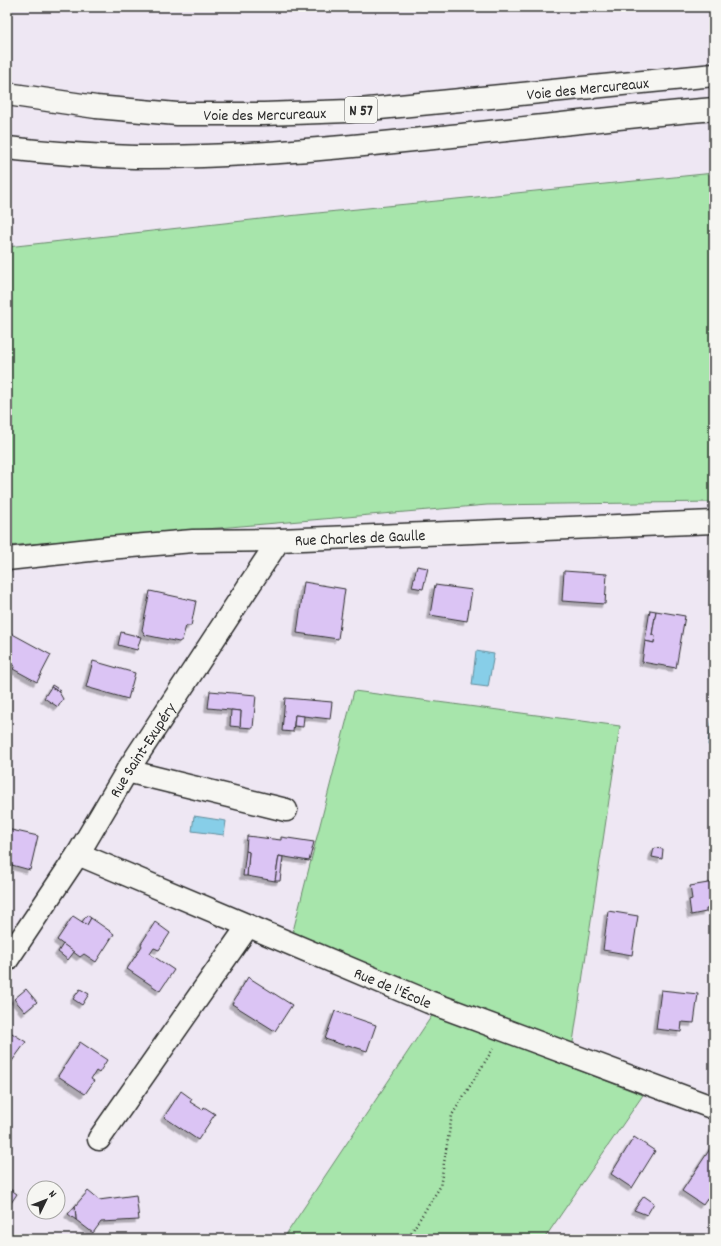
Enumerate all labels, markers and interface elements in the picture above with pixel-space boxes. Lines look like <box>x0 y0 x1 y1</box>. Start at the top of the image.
street label: Voie des Mercureaux <box>526 72 650 107</box>
road number: N 57 <box>345 97 377 123</box>
street label: Voie des Mercureaux <box>203 103 327 128</box>
street label: Rue Charles de Gaulle <box>294 525 426 553</box>
street label: Rue Saint-Exupéry <box>105 699 183 802</box>
street label: Rue de l'École <box>350 963 435 1016</box>
north arrow <box>26 1180 66 1220</box>
text: N <box>44 1187 60 1202</box>

